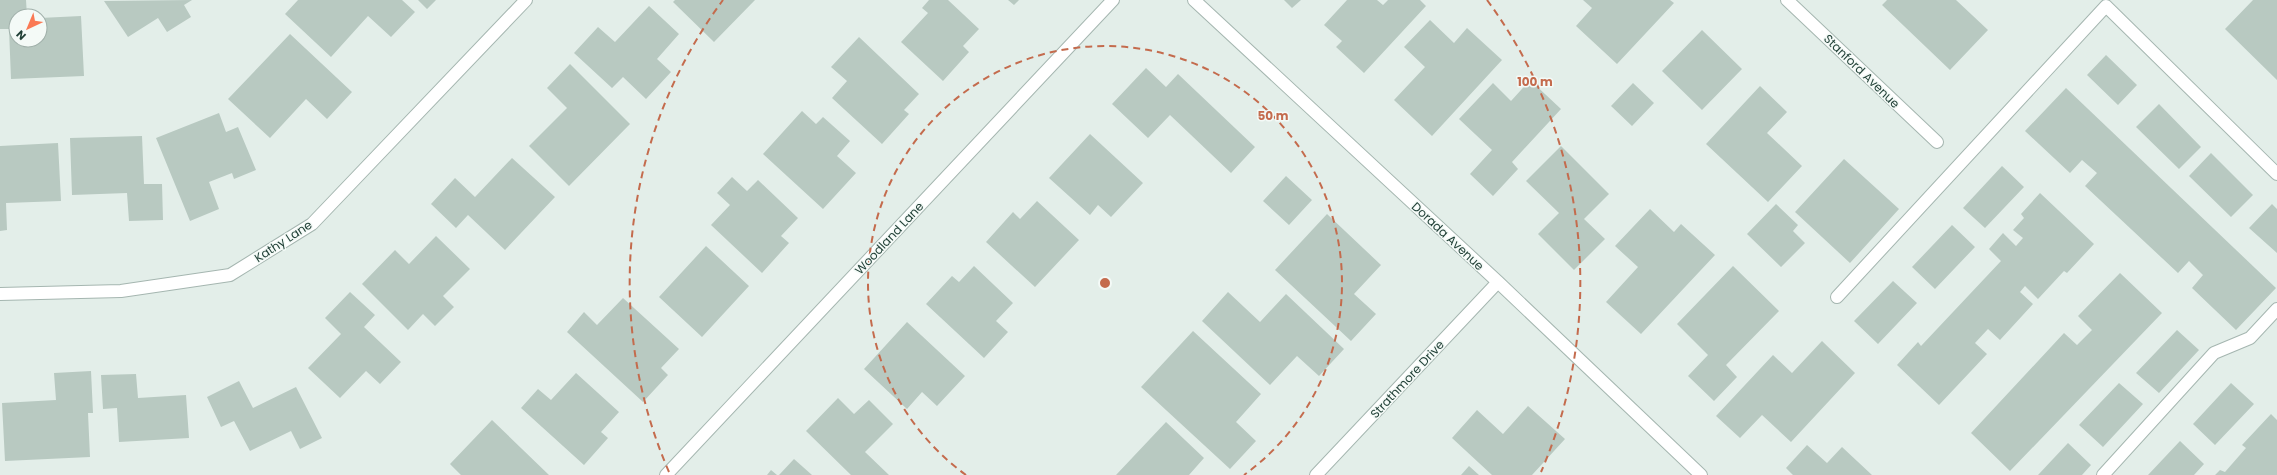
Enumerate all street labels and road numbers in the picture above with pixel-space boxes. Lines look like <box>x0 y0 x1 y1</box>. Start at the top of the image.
street label: Stanford Avenue <box>1820 30 1904 112</box>
street label: Woodland Lane <box>851 198 927 278</box>
street label: Dorada Avenue <box>1408 198 1488 274</box>
street label: Kathy Lane <box>251 216 315 266</box>
street label: Strathmore Drive <box>1366 336 1448 422</box>

